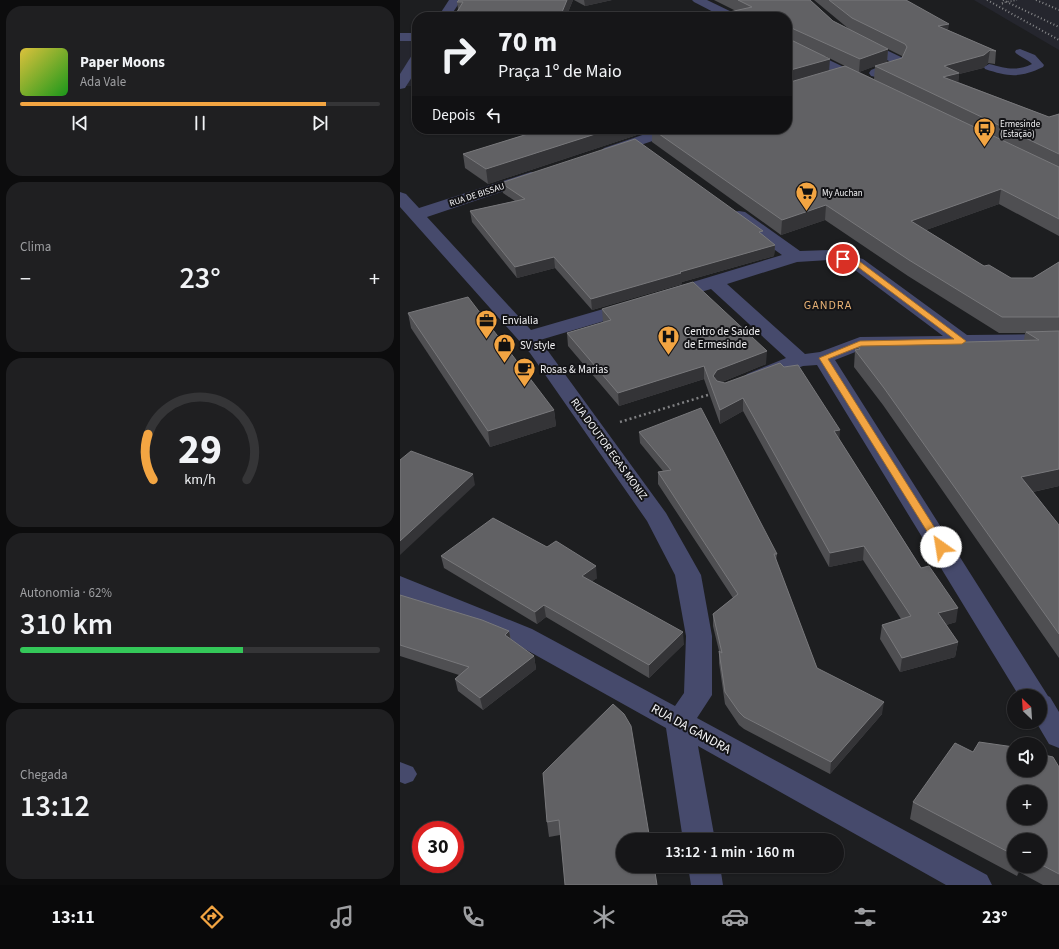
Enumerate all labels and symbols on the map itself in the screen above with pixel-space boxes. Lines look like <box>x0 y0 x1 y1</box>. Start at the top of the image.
bus stop icon: Ermesinde (Estação) <box>971 116 997 149</box>
place label: Ermesinde (Estação) <box>1000 118 1041 141</box>
street label: RUA DE BISSAU <box>448 180 506 210</box>
supermarket icon: My Auchan <box>793 180 819 213</box>
place label: My Auchan <box>822 187 863 200</box>
pin <box>826 242 860 276</box>
district label: GANDRA <box>804 297 852 314</box>
office icon: Envialia <box>473 307 499 340</box>
place label: Envialia <box>502 313 538 328</box>
hospital icon: Centro de Saúde de Ermesinde <box>655 324 681 357</box>
place label: Centro de Saúde de Ermesinde <box>684 324 761 352</box>
shop icon: SV style <box>491 332 517 365</box>
place label: SV style <box>520 338 556 353</box>
cafe icon: Rosas & Marias <box>512 356 538 389</box>
place label: Rosas & Marias <box>540 362 609 377</box>
street label: RUA DOUTOR EGAS MONIZ <box>567 395 651 503</box>
position arrow <box>920 526 962 568</box>
north arrow <box>1007 689 1047 729</box>
street label: RUA DA GANDRA <box>648 700 735 759</box>
speed limit sign: 30 <box>412 821 464 873</box>

